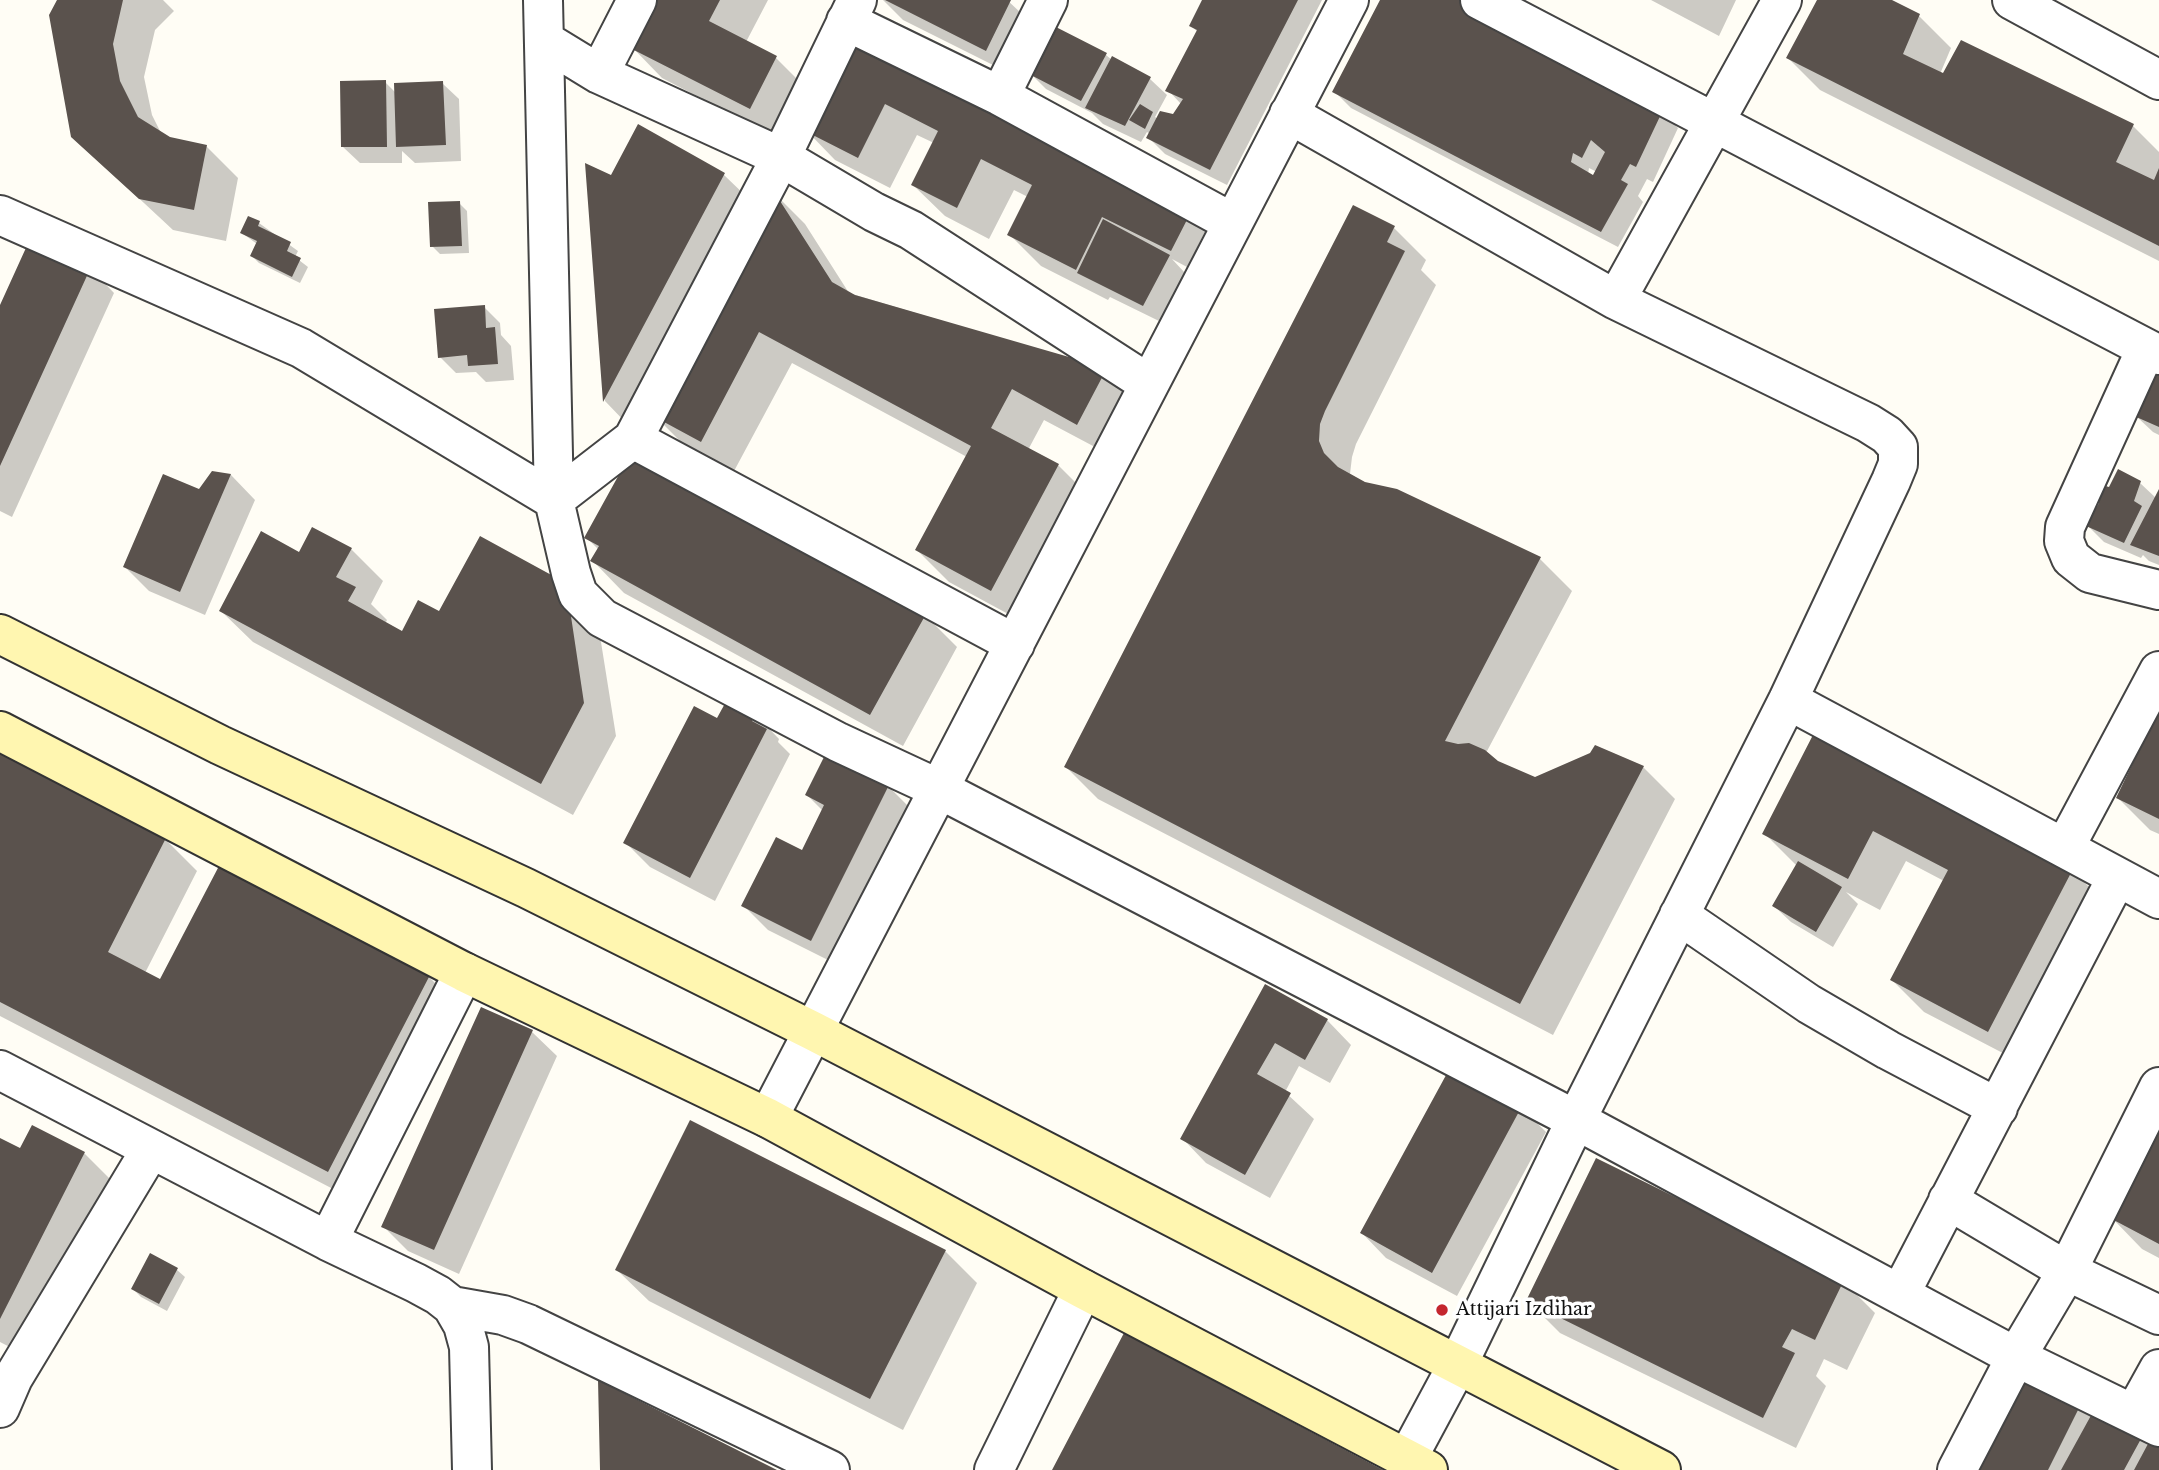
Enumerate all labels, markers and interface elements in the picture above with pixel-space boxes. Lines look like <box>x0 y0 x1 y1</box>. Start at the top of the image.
place label: Attijari Izdihar <box>1456 1299 1592 1321</box>
marker: Attijari Izdihar <box>1434 1302 1450 1318</box>

